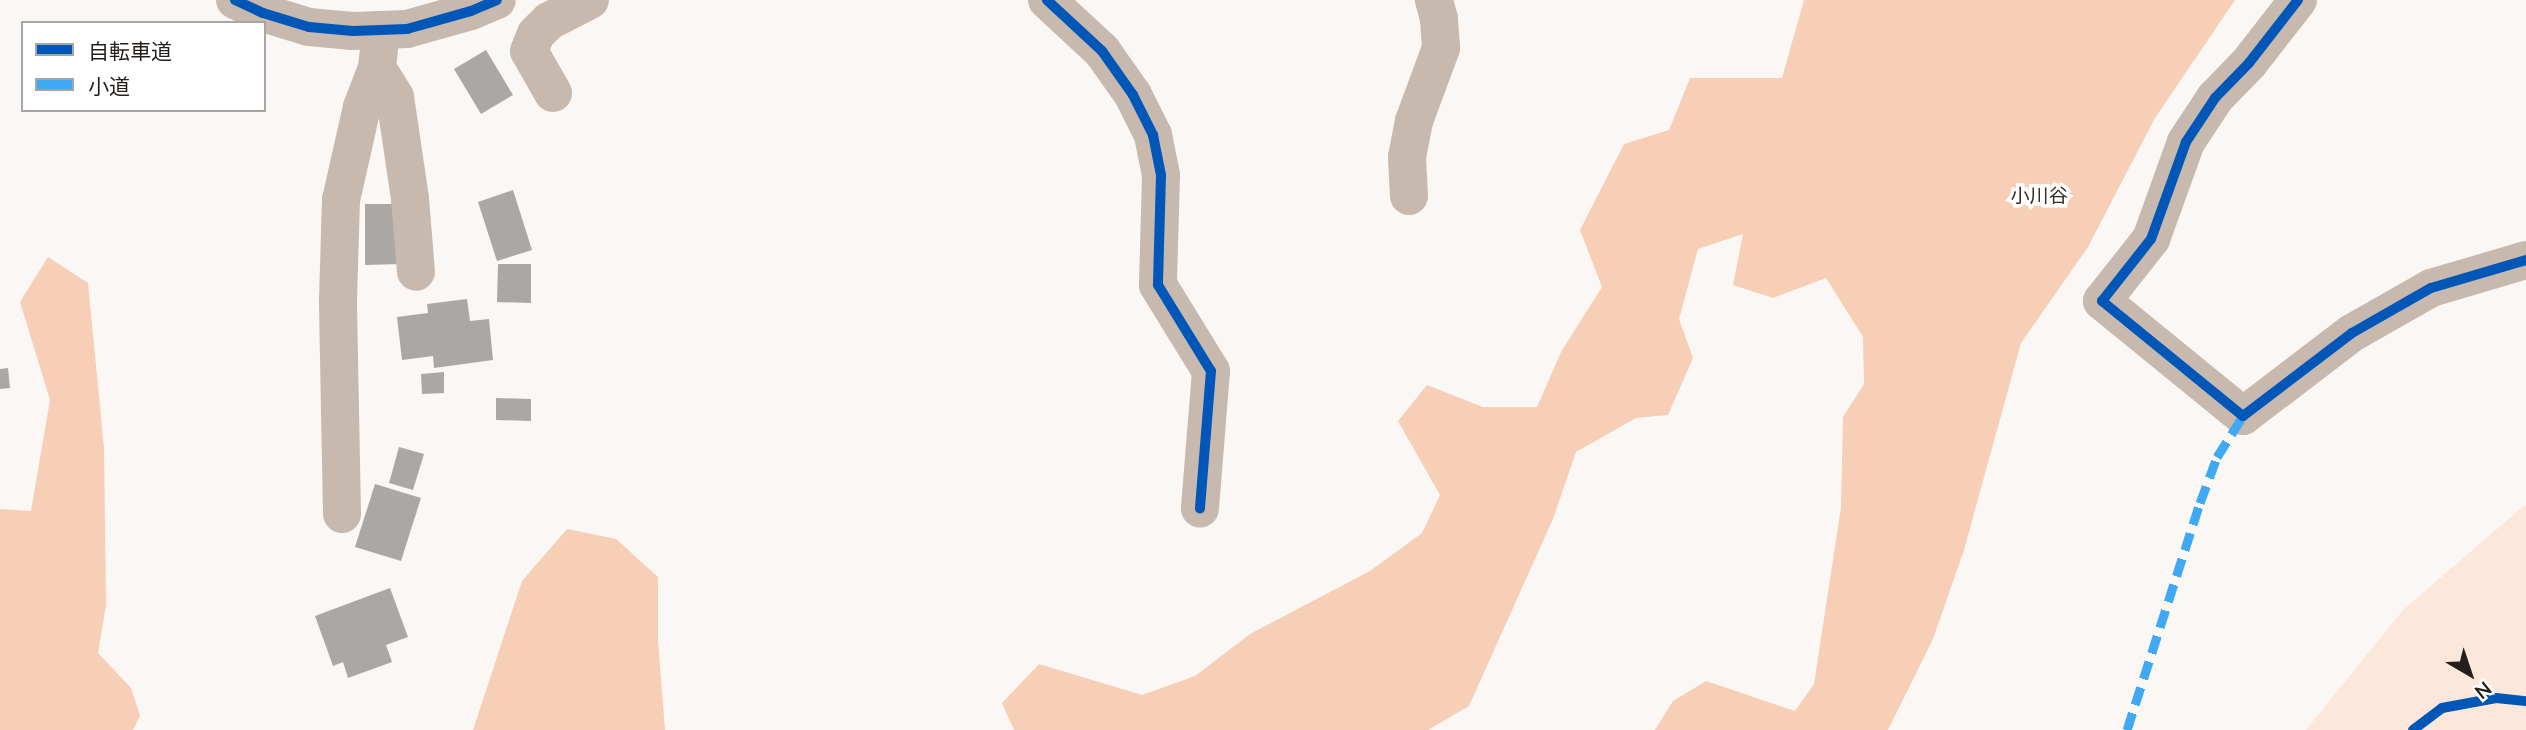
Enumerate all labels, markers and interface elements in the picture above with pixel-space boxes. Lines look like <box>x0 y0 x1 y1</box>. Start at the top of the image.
legend <box>21 21 266 112</box>
text: 自転車道 <box>88 38 172 63</box>
text: 小道 <box>88 73 130 98</box>
district label: 小川谷 <box>2011 184 2067 206</box>
north arrow <box>2435 639 2505 709</box>
text: N <box>2471 677 2496 704</box>

